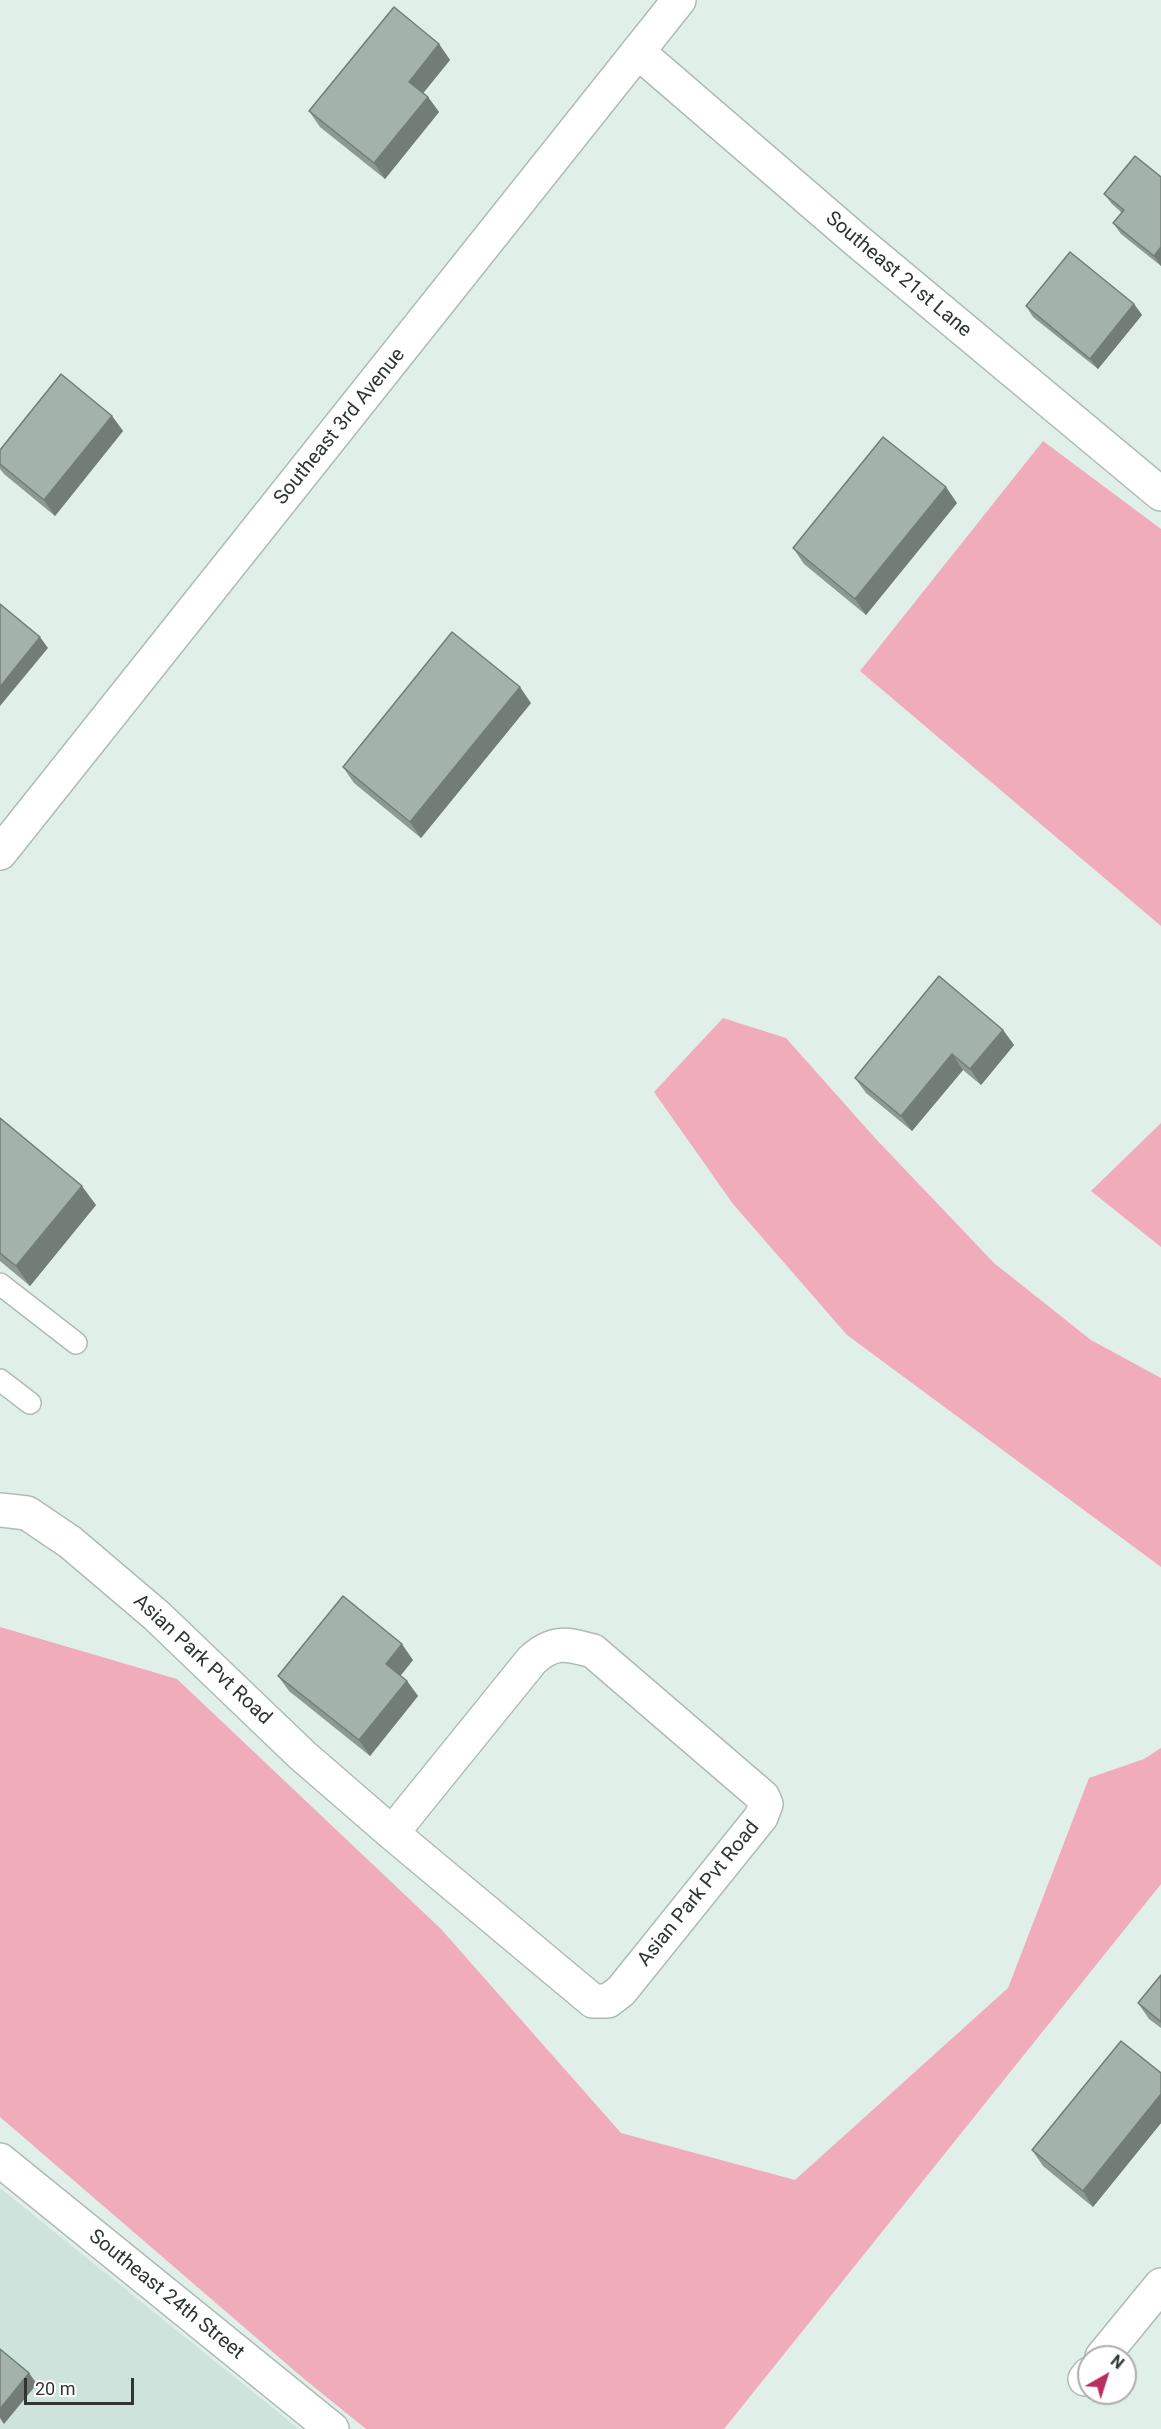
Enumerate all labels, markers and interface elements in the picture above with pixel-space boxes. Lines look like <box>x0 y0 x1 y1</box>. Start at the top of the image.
street label: Southeast 21st Lane <box>820 207 976 343</box>
street label: Southeast 3rd Avenue <box>269 344 411 510</box>
street label: Asian Park Pvt Road <box>128 1590 276 1730</box>
street label: Asian Park Pvt Road <box>633 1816 765 1972</box>
street label: Southeast 24th Street <box>83 2225 249 2365</box>
north arrow <box>1077 2345 1137 2405</box>
text: N <box>1107 2351 1128 2373</box>
scale bar <box>27 2366 136 2404</box>
text: 20 m <box>35 2378 75 2399</box>

